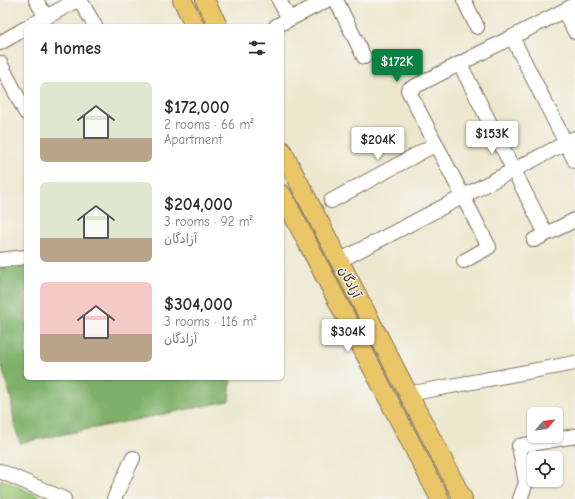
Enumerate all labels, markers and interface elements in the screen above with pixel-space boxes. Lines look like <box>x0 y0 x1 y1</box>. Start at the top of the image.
icon: filters <box>246 37 268 59</box>
text: 4 homes <box>40 39 101 58</box>
pin: $172K <box>369 49 425 83</box>
text: $172K <box>381 54 413 69</box>
icon: home <box>72 98 120 146</box>
text: $172,000 <box>164 98 229 117</box>
text: 2 rooms · 66 m² <box>164 117 253 132</box>
pin: $153K <box>464 121 520 155</box>
text: $153K <box>475 126 509 141</box>
pin: $204K <box>350 127 406 161</box>
text: Apartment <box>164 132 222 147</box>
text: $204K <box>360 132 396 147</box>
text: $204,000 <box>164 195 233 214</box>
icon: home <box>72 198 120 246</box>
text: 3 rooms · 92 m² <box>164 214 253 229</box>
text: آزادگان <box>164 231 197 246</box>
street label: آزادگان <box>335 264 365 301</box>
text: $304,000 <box>164 295 233 314</box>
icon: home <box>72 298 120 346</box>
text: 3 rooms · 116 m² <box>164 314 256 329</box>
pin: $304K <box>320 319 376 353</box>
text: $304K <box>330 324 366 339</box>
text: آزادگان <box>164 331 197 346</box>
north arrow <box>527 407 563 443</box>
map controls <box>527 407 563 487</box>
button: locate <box>527 451 563 487</box>

